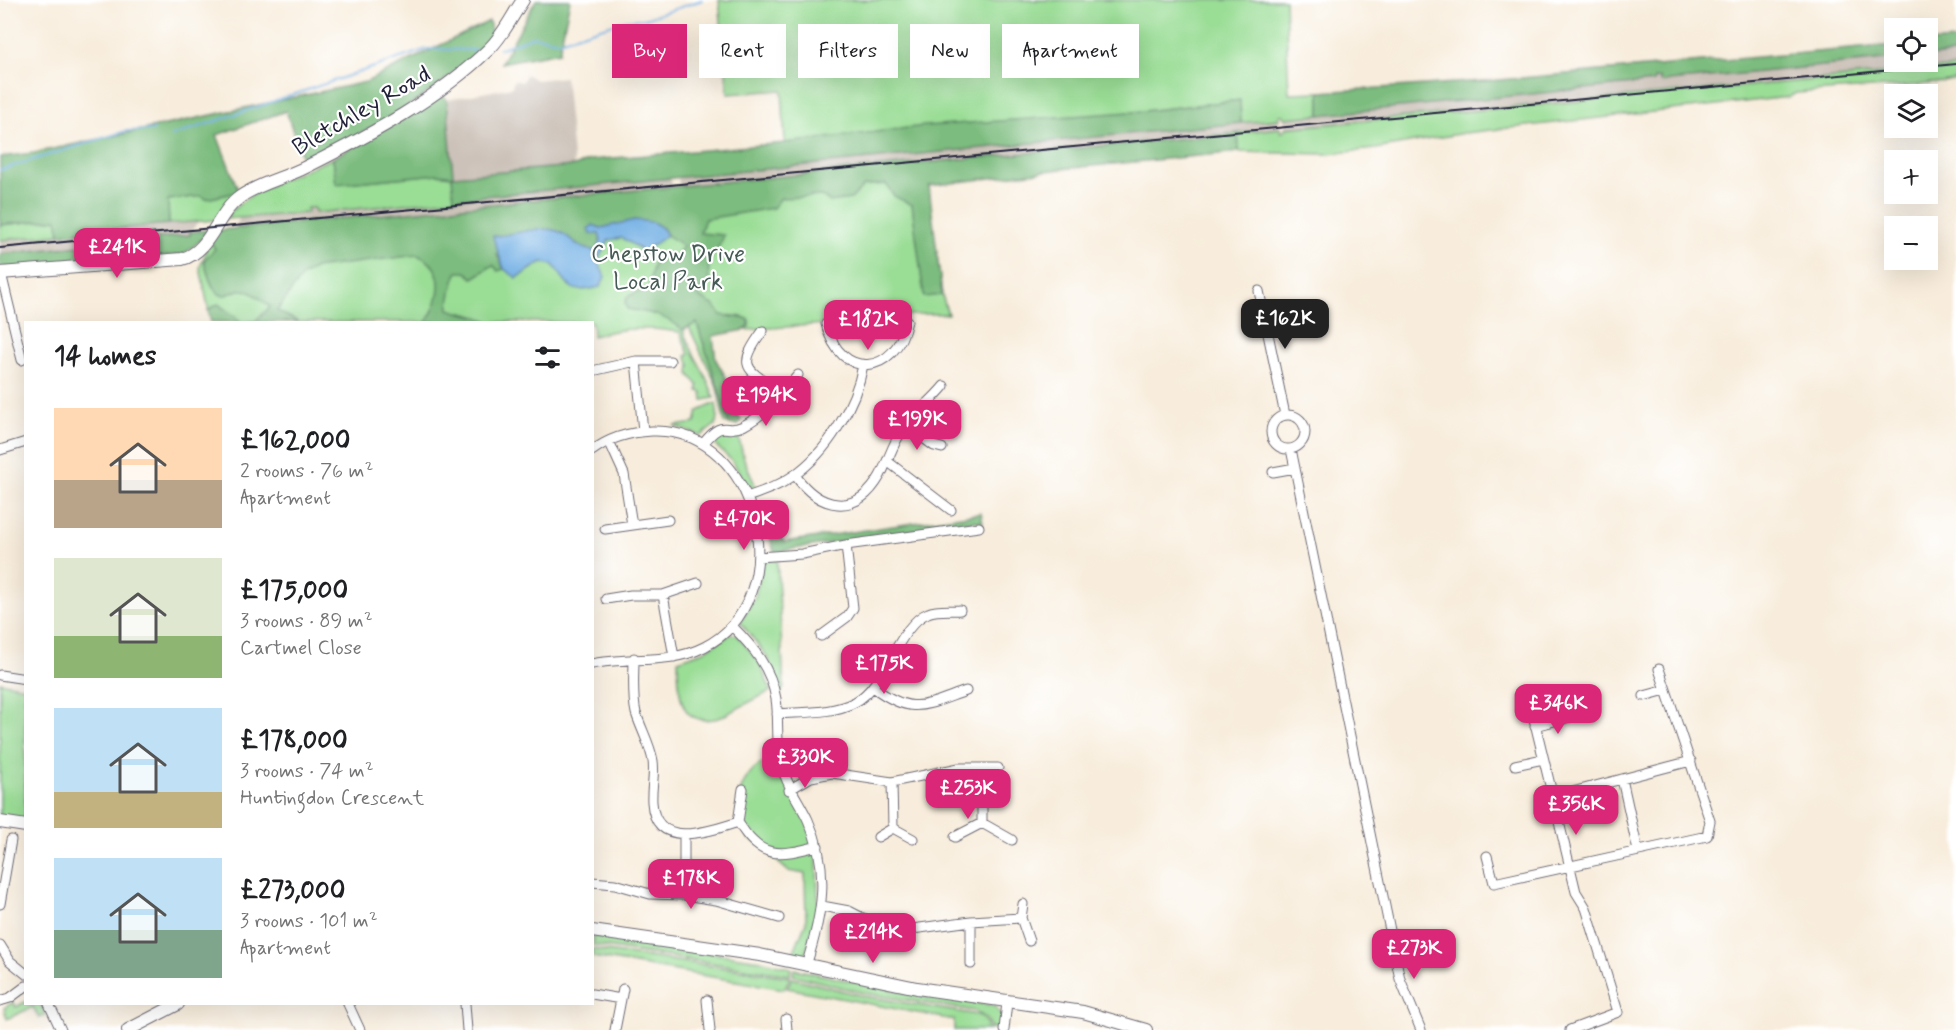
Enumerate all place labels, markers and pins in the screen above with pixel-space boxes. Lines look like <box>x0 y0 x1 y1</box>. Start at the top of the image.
pin: £241K <box>75 228 159 279</box>
pin: £162K <box>1243 299 1327 350</box>
pin: £182K <box>826 300 910 351</box>
pin: £194K <box>724 376 808 427</box>
pin: £199K <box>875 400 959 451</box>
pin: £470K <box>702 500 786 551</box>
pin: £175K <box>842 644 926 695</box>
pin: £346K <box>1516 684 1600 735</box>
pin: £330K <box>763 738 847 789</box>
pin: £253K <box>926 769 1010 820</box>
pin: £356K <box>1534 785 1618 836</box>
pin: £178K <box>649 859 733 910</box>
pin: £214K <box>831 913 915 964</box>
pin: £273K <box>1372 929 1456 980</box>

